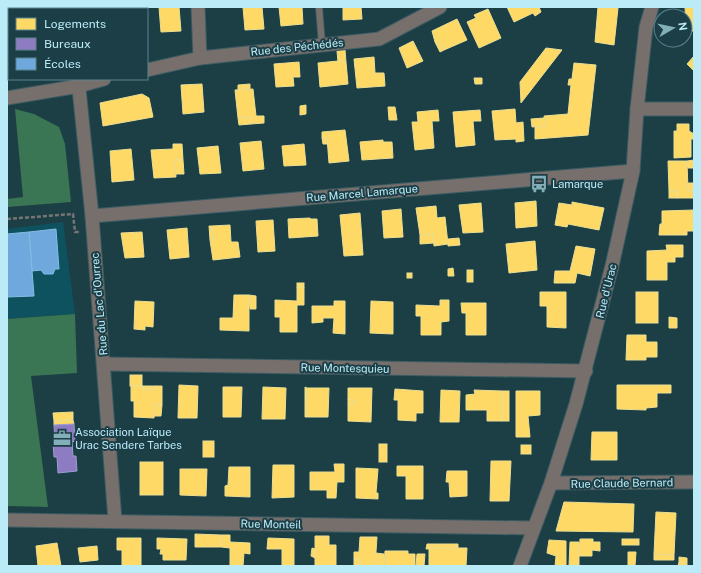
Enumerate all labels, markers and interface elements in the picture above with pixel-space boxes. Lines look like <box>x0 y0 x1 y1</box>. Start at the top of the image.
legend <box>8 8 148 80</box>
north arrow <box>653 8 693 48</box>
text: Logements <box>44 17 106 31</box>
text: N <box>676 21 689 32</box>
street label: Rue des Péchédés <box>250 36 344 58</box>
text: Bureaux <box>44 37 91 51</box>
text: Écoles <box>44 57 81 71</box>
bus stop icon: Lamarque <box>529 174 549 194</box>
place label: Lamarque <box>552 178 603 190</box>
street label: Rue Marcel Lamarque <box>306 182 418 204</box>
street label: Rue du Lac d'Ourrec <box>89 252 109 356</box>
street label: Rue d'Urac <box>593 263 619 319</box>
street label: Rue Montesquieu <box>301 361 389 375</box>
place label: Association Laïque Urac Sendere Tarbes <box>75 426 182 451</box>
office icon: Association Laïque Urac Sendere Tarbes <box>52 428 72 448</box>
street label: Rue Claude Bernard <box>571 476 673 490</box>
street label: Rue Monteil <box>240 517 302 531</box>

